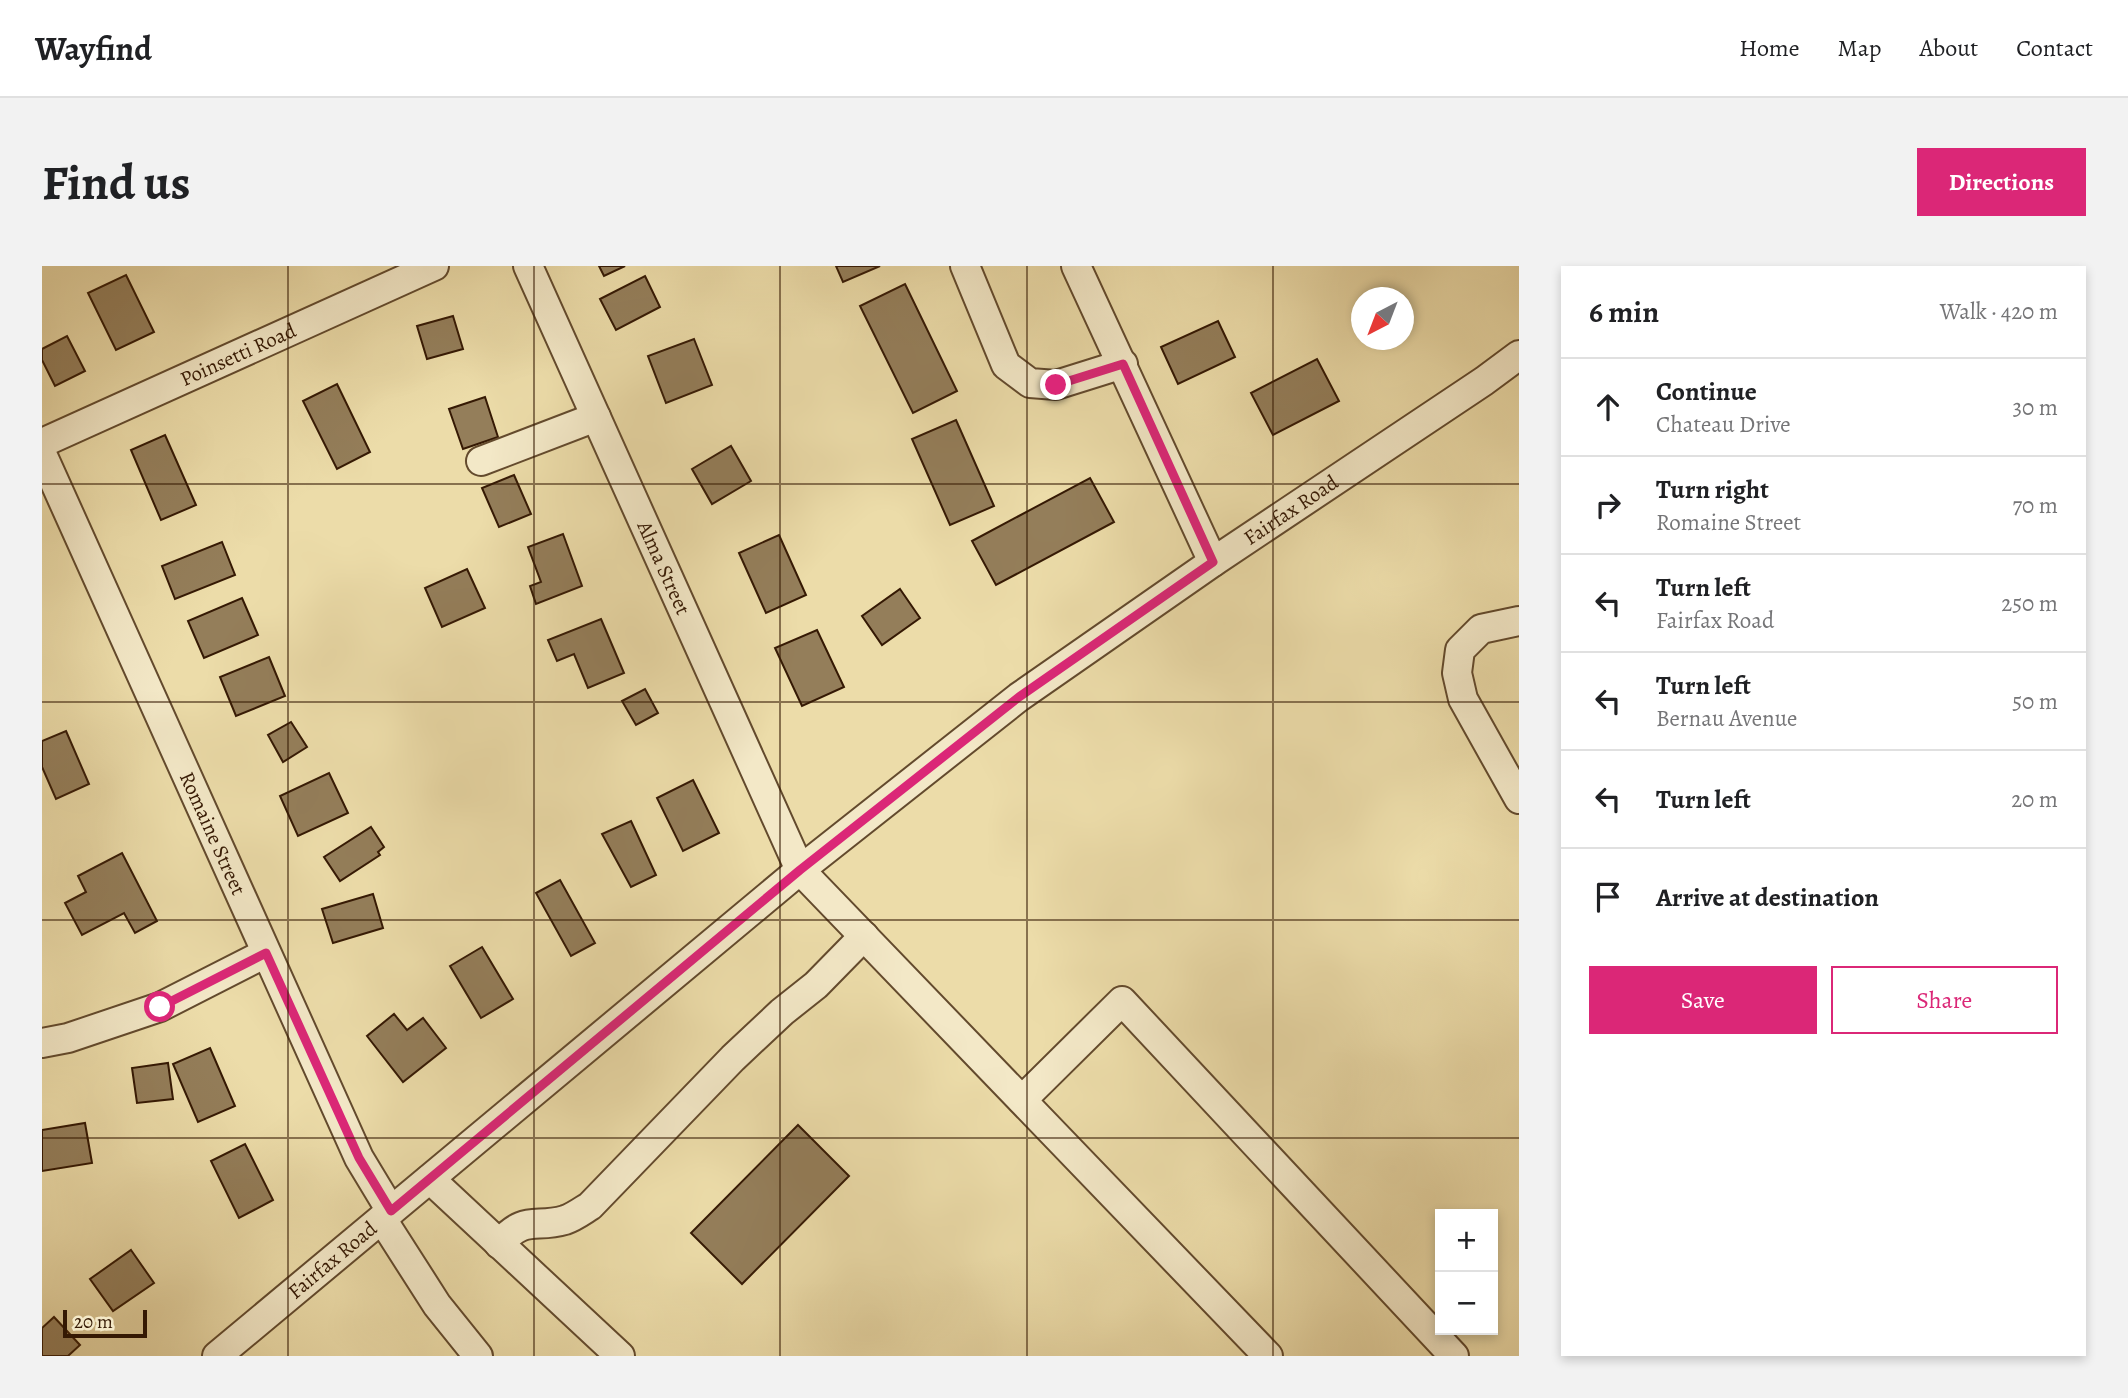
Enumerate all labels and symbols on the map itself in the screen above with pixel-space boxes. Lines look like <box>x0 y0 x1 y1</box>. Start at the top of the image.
north arrow <box>1351 287 1414 350</box>
street label: Poinsetti Road <box>176 316 301 393</box>
route end <box>1040 369 1071 400</box>
street label: Fairfax Road <box>1238 468 1344 552</box>
street label: Alma Street <box>630 515 697 619</box>
street label: Romaine Street <box>173 767 253 900</box>
route start <box>144 991 175 1022</box>
street label: Fairfax Road <box>282 1214 383 1305</box>
scale bar <box>63 1307 147 1339</box>

